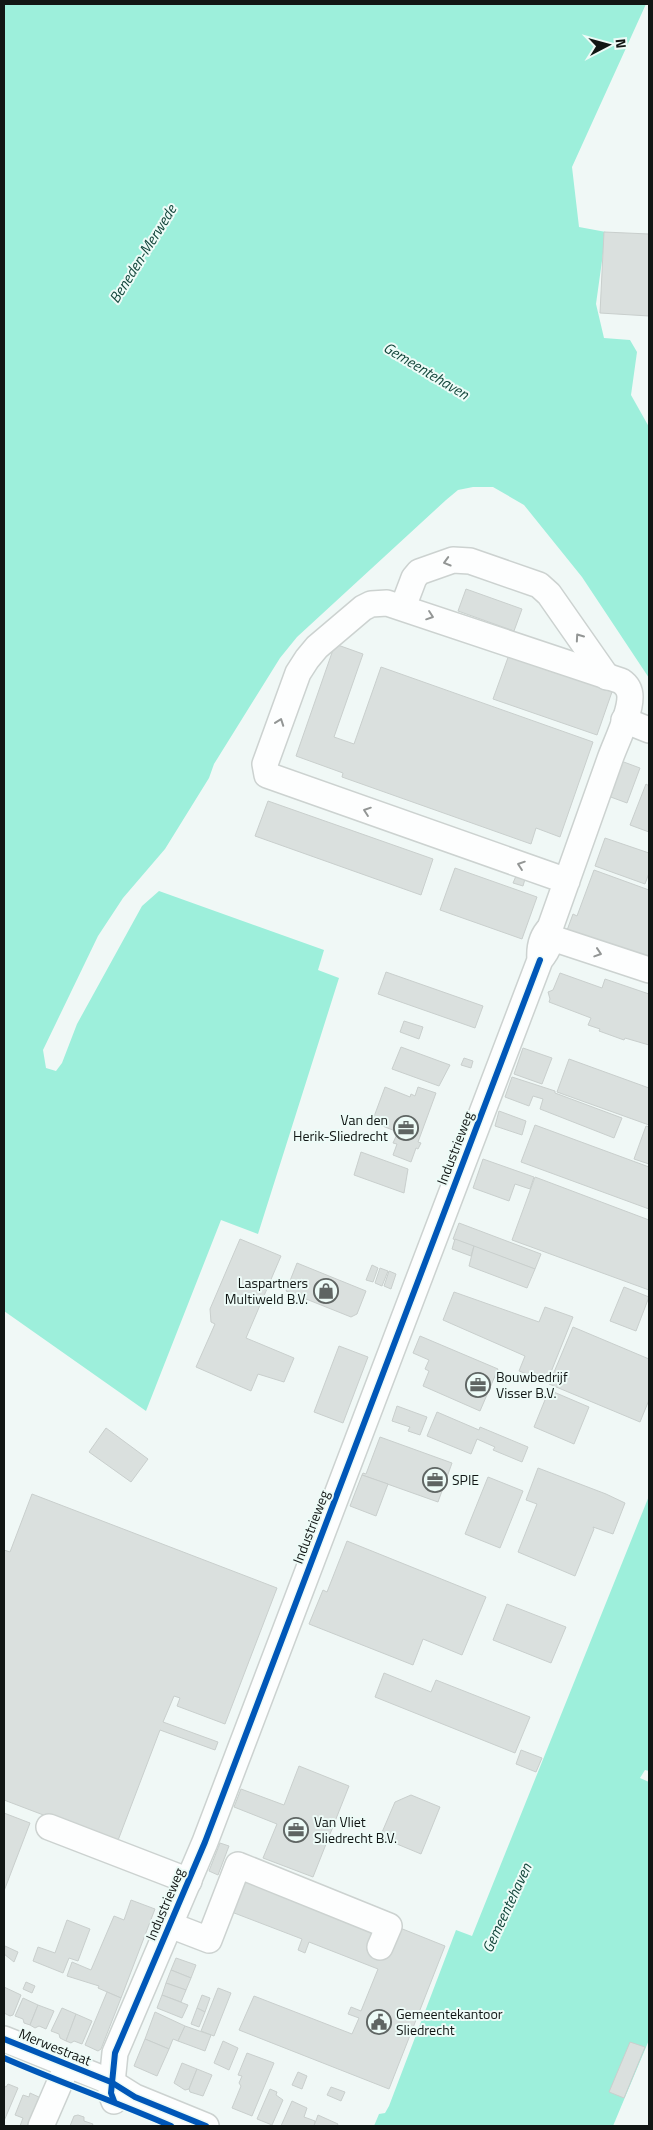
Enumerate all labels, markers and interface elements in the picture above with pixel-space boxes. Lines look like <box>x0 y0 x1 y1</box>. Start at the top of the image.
north arrow <box>583 20 633 70</box>
text: N <box>610 38 632 50</box>
water label: Beneden-Merwede <box>103 199 183 307</box>
water label: Gemeentehaven <box>379 336 474 405</box>
one-way arrow <box>442 556 451 567</box>
one-way arrow <box>425 610 433 620</box>
one-way arrow <box>576 633 585 643</box>
one-way arrow <box>274 718 284 727</box>
one-way arrow <box>364 807 372 817</box>
one-way arrow <box>517 861 525 871</box>
one-way arrow <box>593 948 602 958</box>
street label: Industrieweg <box>431 1108 478 1188</box>
place label: Van den Herik-Sliedrecht <box>293 1109 388 1146</box>
office icon: Van den Herik-Sliedrecht <box>393 1115 419 1141</box>
place label: Laspartners Multiweld B.V. <box>225 1272 308 1309</box>
shop icon: Laspartners Multiweld B.V. <box>313 1278 339 1304</box>
place label: Bouwbedrijf Visser B.V. <box>496 1366 568 1403</box>
office icon: Bouwbedrijf Visser B.V. <box>465 1372 491 1398</box>
office icon: SPIE <box>422 1467 448 1493</box>
place label: SPIE <box>452 1469 479 1490</box>
street label: Industrieweg <box>287 1487 334 1567</box>
place label: Van Vliet Sliedrecht B.V. <box>314 1811 397 1848</box>
office icon: Van Vliet Sliedrecht B.V. <box>283 1817 309 1843</box>
water label: Gemeentehaven <box>476 1859 538 1956</box>
street label: Industrieweg <box>140 1864 189 1943</box>
place label: Gemeentekantoor Sliedrecht <box>396 2003 503 2040</box>
public building icon: Gemeentekantoor Sliedrecht <box>366 2009 392 2035</box>
street label: Merwestraat <box>16 2022 95 2071</box>

